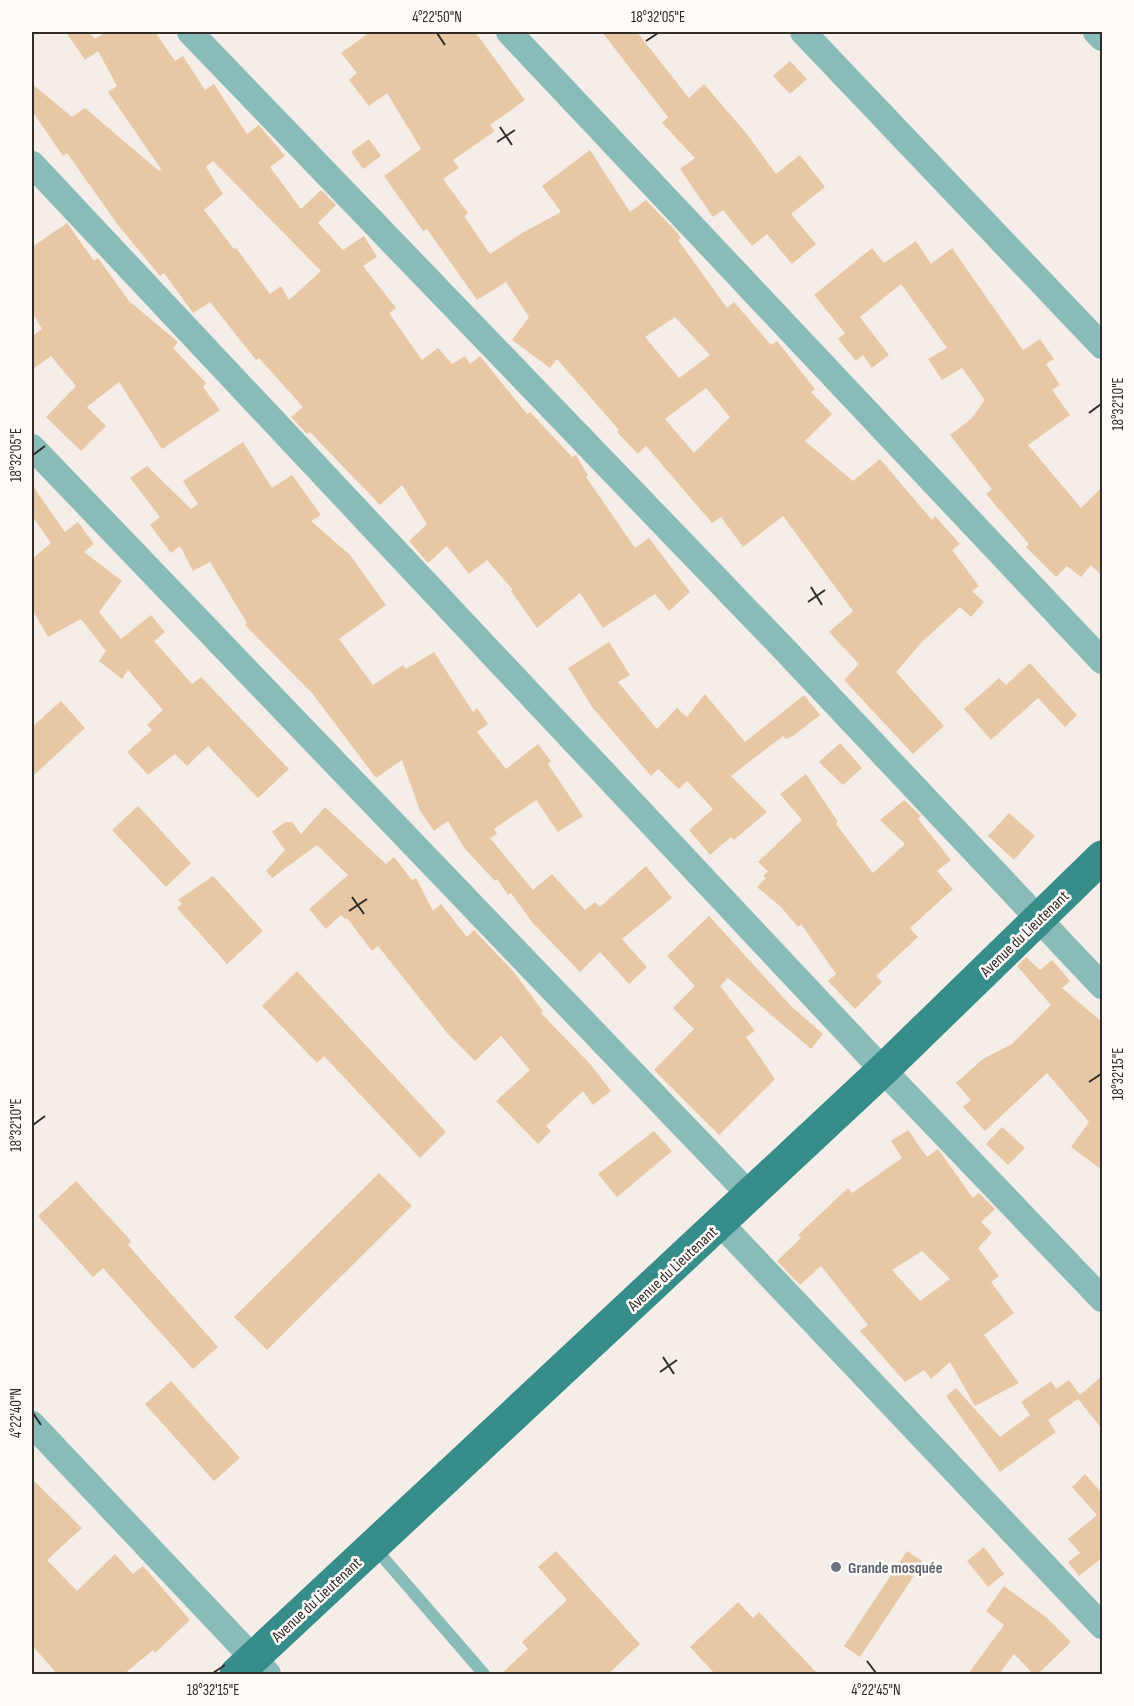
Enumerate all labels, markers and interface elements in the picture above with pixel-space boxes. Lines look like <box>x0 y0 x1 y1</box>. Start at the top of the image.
text: 4°22'50"N <box>412 8 462 27</box>
text: 18°32'05"E <box>631 8 685 27</box>
text: 18°32'10"E <box>1109 377 1128 431</box>
text: 18°32'05"E <box>7 428 26 482</box>
street label: Avenue du Lieutenant <box>976 887 1073 982</box>
text: 18°32'15"E <box>1109 1048 1128 1100</box>
text: 18°32'10"E <box>7 1098 26 1152</box>
street label: Avenue du Lieutenant <box>624 1223 722 1316</box>
text: 4°22'40"N <box>7 1388 26 1438</box>
street label: Avenue du Lieutenant <box>268 1554 366 1647</box>
place label: Grande mosquée <box>848 1559 943 1578</box>
marker: Grande mosquée <box>829 1560 843 1574</box>
text: 18°32'15"E <box>187 1681 239 1700</box>
text: 4°22'45"N <box>851 1681 901 1700</box>

